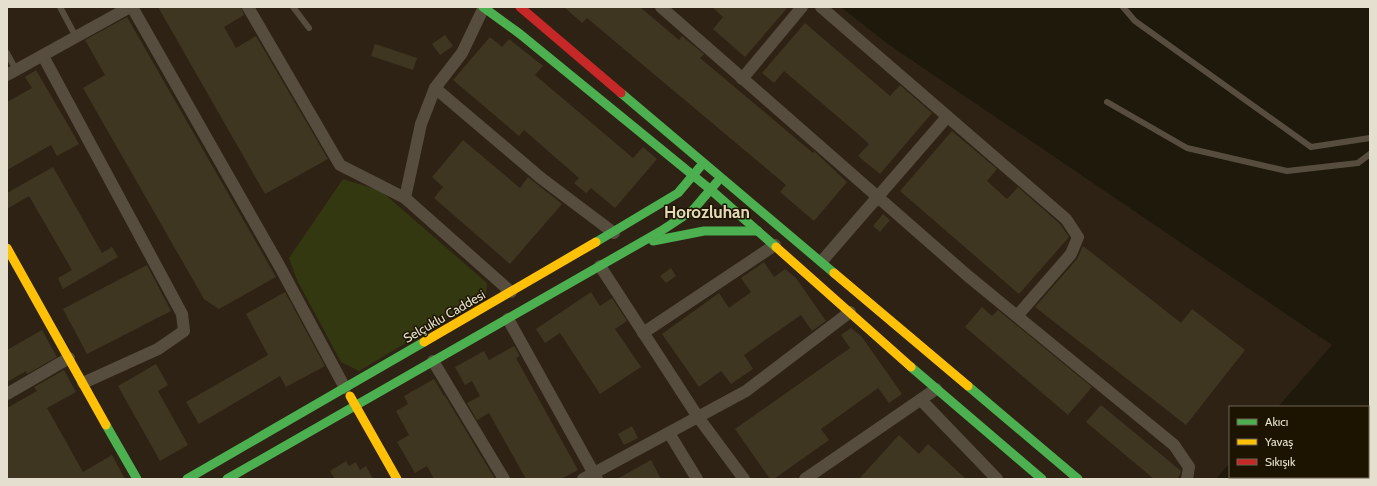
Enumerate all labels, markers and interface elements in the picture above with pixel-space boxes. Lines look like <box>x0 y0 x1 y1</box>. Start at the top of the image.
district label: Horozluhan <box>664 202 750 222</box>
street label: Selçuklu Caddesi <box>400 286 488 346</box>
legend <box>1229 406 1369 478</box>
text: Akıcı <box>1265 414 1288 429</box>
text: Yavaş <box>1264 434 1293 449</box>
text: Sıkışık <box>1265 454 1296 469</box>

